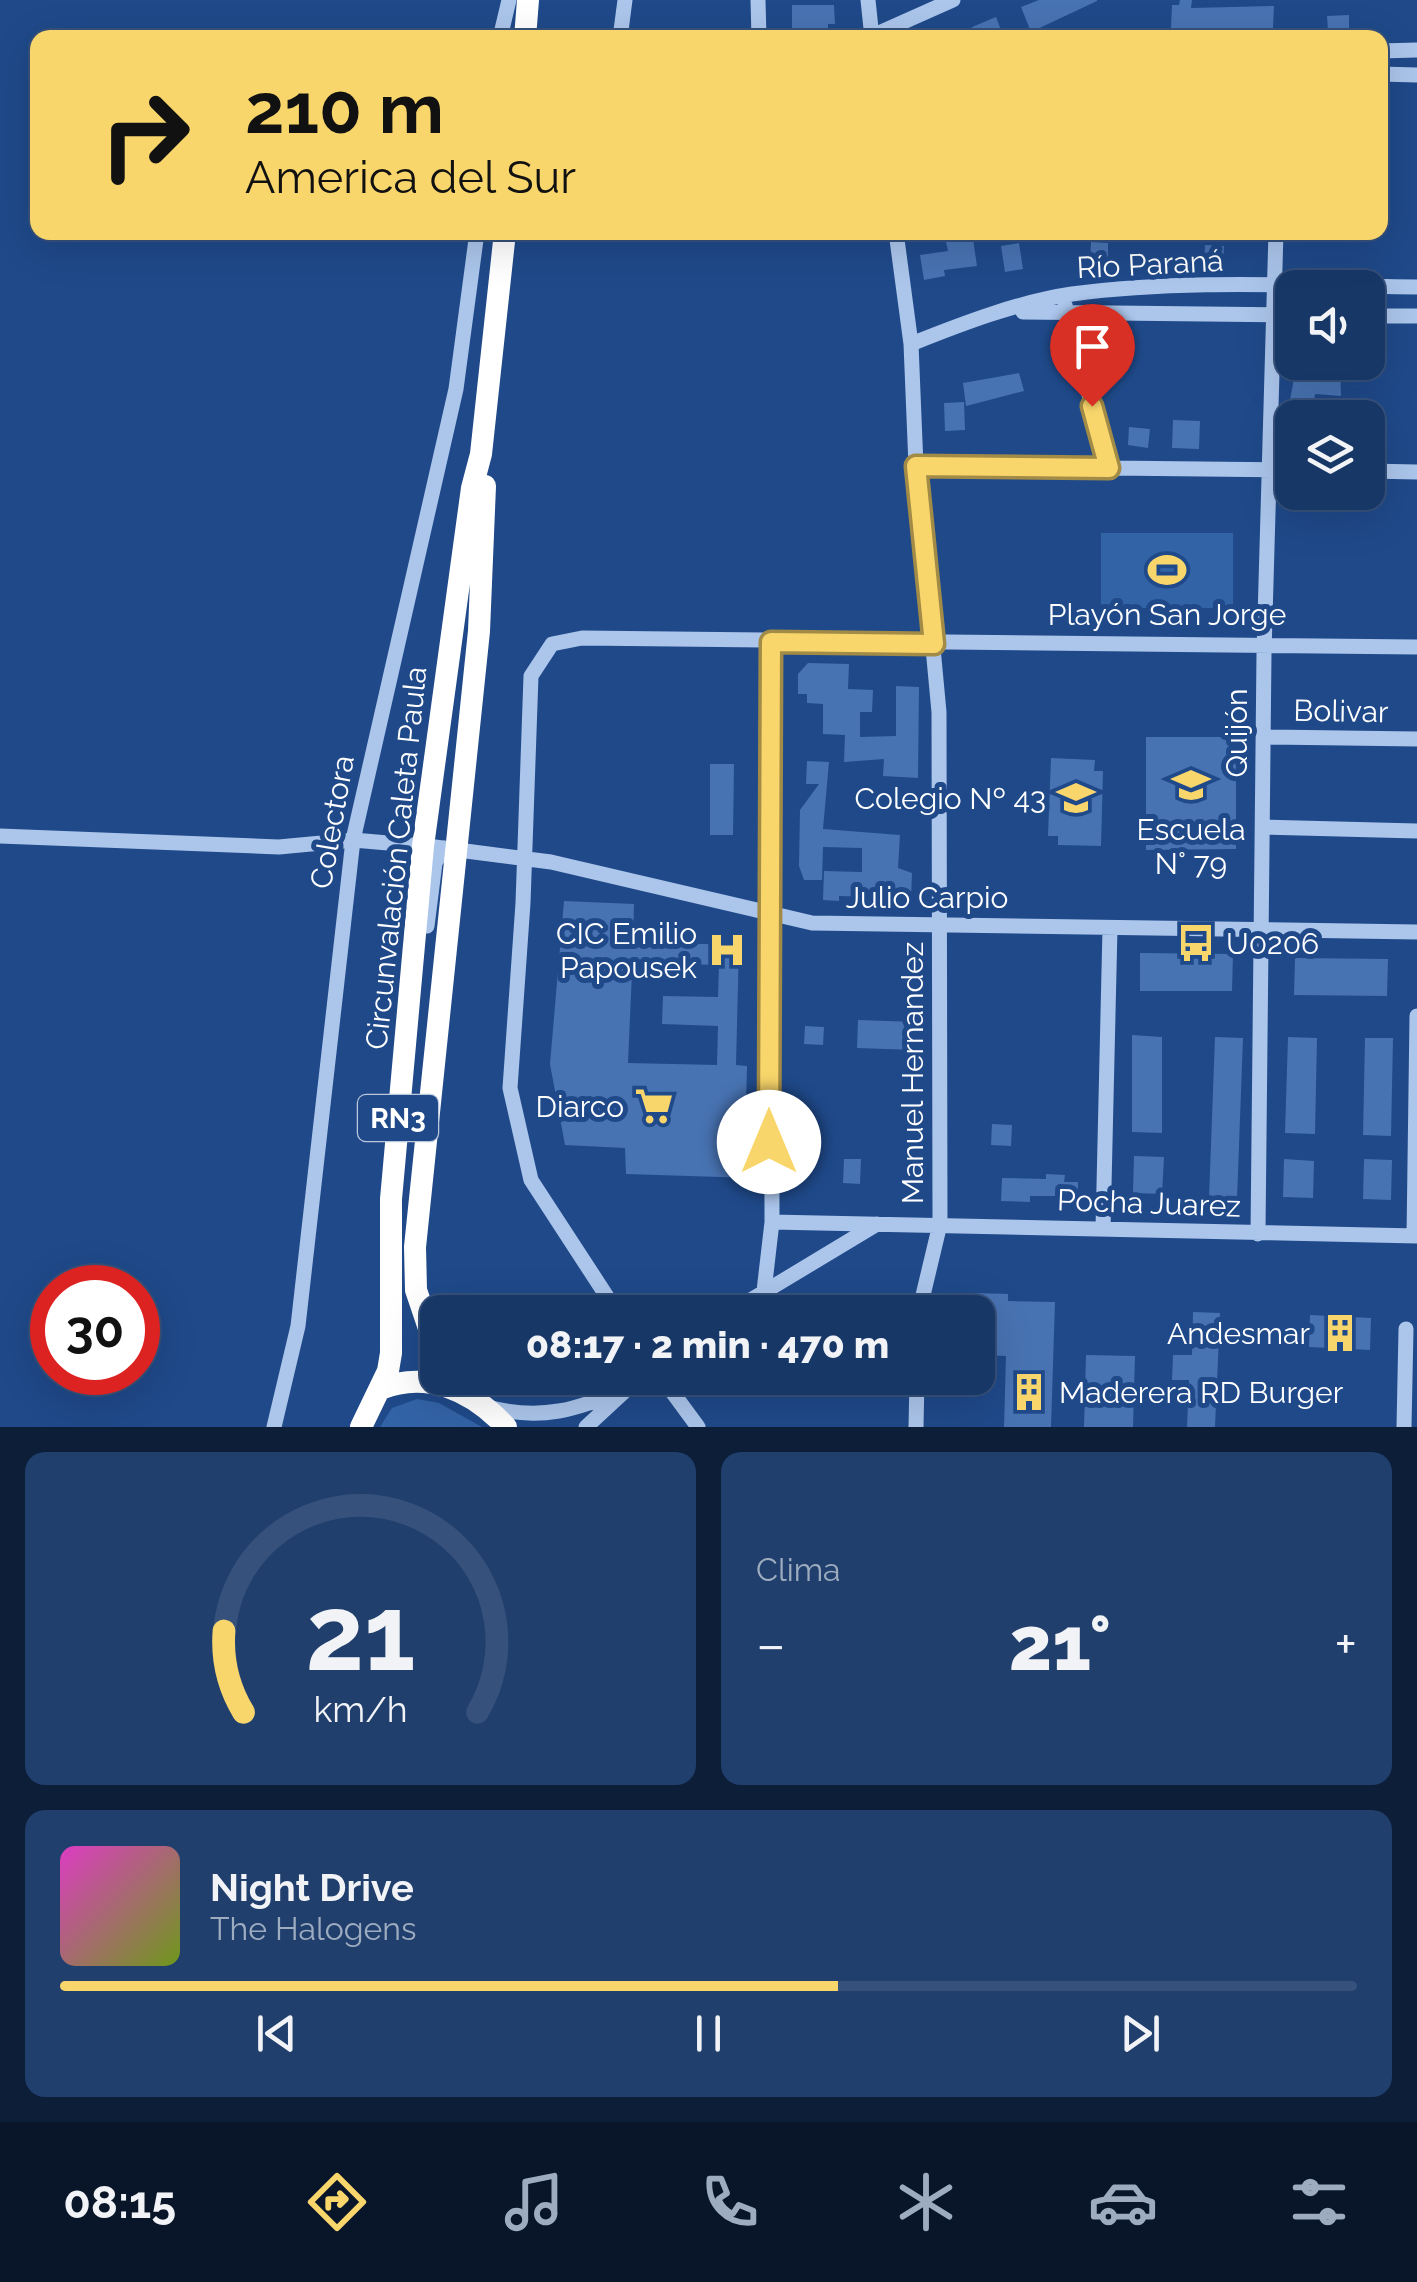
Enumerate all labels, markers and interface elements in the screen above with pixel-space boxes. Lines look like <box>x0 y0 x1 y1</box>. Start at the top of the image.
text: 210 m <box>245 67 444 149</box>
icon: right <box>80 70 210 200</box>
text: America del Sur <box>245 151 576 204</box>
street label: Río Paraná <box>1076 243 1224 285</box>
map controls <box>1275 270 1385 510</box>
button: sound <box>1275 270 1385 380</box>
pin <box>1050 304 1135 407</box>
icon: arrive <box>1065 319 1120 374</box>
button: layers <box>1275 400 1385 510</box>
sports icon: Playón San Jorge <box>1146 549 1188 591</box>
place label: Playón San Jorge <box>1048 597 1286 632</box>
street label: Circunvalación Caleta Paula <box>358 665 434 1051</box>
street label: Quijón <box>1219 689 1254 777</box>
street label: Bolivar <box>1293 693 1389 729</box>
street label: Colectora <box>303 752 361 892</box>
school or university icon: Escuela N° 79 <box>1170 764 1212 806</box>
school or university icon: Colegio Nº 43 <box>1055 777 1097 819</box>
place label: Colegio Nº 43 <box>855 781 1046 816</box>
place label: Escuela N° 79 <box>1136 812 1246 881</box>
street label: Julio Carpio <box>846 880 1008 915</box>
place label: CIC Emilio Papousek <box>556 916 697 985</box>
bus stop icon: U0206 <box>1175 922 1217 964</box>
place label: U0206 <box>1226 926 1319 961</box>
hospital icon: CIC Emilio Papousek <box>706 929 748 971</box>
street label: Manuel Hernandez <box>895 942 930 1204</box>
supermarket icon: Diarco <box>633 1085 675 1127</box>
place label: Diarco <box>535 1089 624 1124</box>
position arrow <box>717 1090 821 1194</box>
road number: RN3 <box>358 1095 438 1141</box>
street label: Pocha Juarez <box>1056 1182 1242 1224</box>
speed limit sign: 30 <box>30 1265 160 1395</box>
building icon: Andesmar <box>1319 1312 1361 1354</box>
place label: Andesmar <box>1167 1316 1310 1351</box>
text: 08:17 · 2 min · 470 m <box>526 1322 889 1367</box>
building icon: Maderera RD Burger <box>1008 1371 1050 1413</box>
place label: Maderera RD Burger <box>1059 1375 1344 1410</box>
text: Clima <box>756 1551 840 1588</box>
text: 21 <box>305 1572 416 1694</box>
text: 21° <box>1009 1599 1111 1688</box>
text: − <box>756 1612 786 1677</box>
text: + <box>1334 1612 1357 1677</box>
text: km/h <box>313 1688 408 1730</box>
text: Night Drive <box>210 1865 414 1910</box>
text: The Halogens <box>210 1910 416 1947</box>
icon: previous <box>249 2006 304 2061</box>
icon: pause <box>681 2006 736 2061</box>
icon: next <box>1113 2006 1168 2061</box>
icon: directions <box>302 2167 372 2237</box>
icon: music <box>499 2167 569 2237</box>
icon: phone <box>695 2167 765 2237</box>
icon: climate <box>891 2167 961 2237</box>
icon: car <box>1088 2167 1158 2237</box>
icon: filters <box>1284 2167 1354 2237</box>
text: 08:15 <box>63 2176 176 2229</box>

